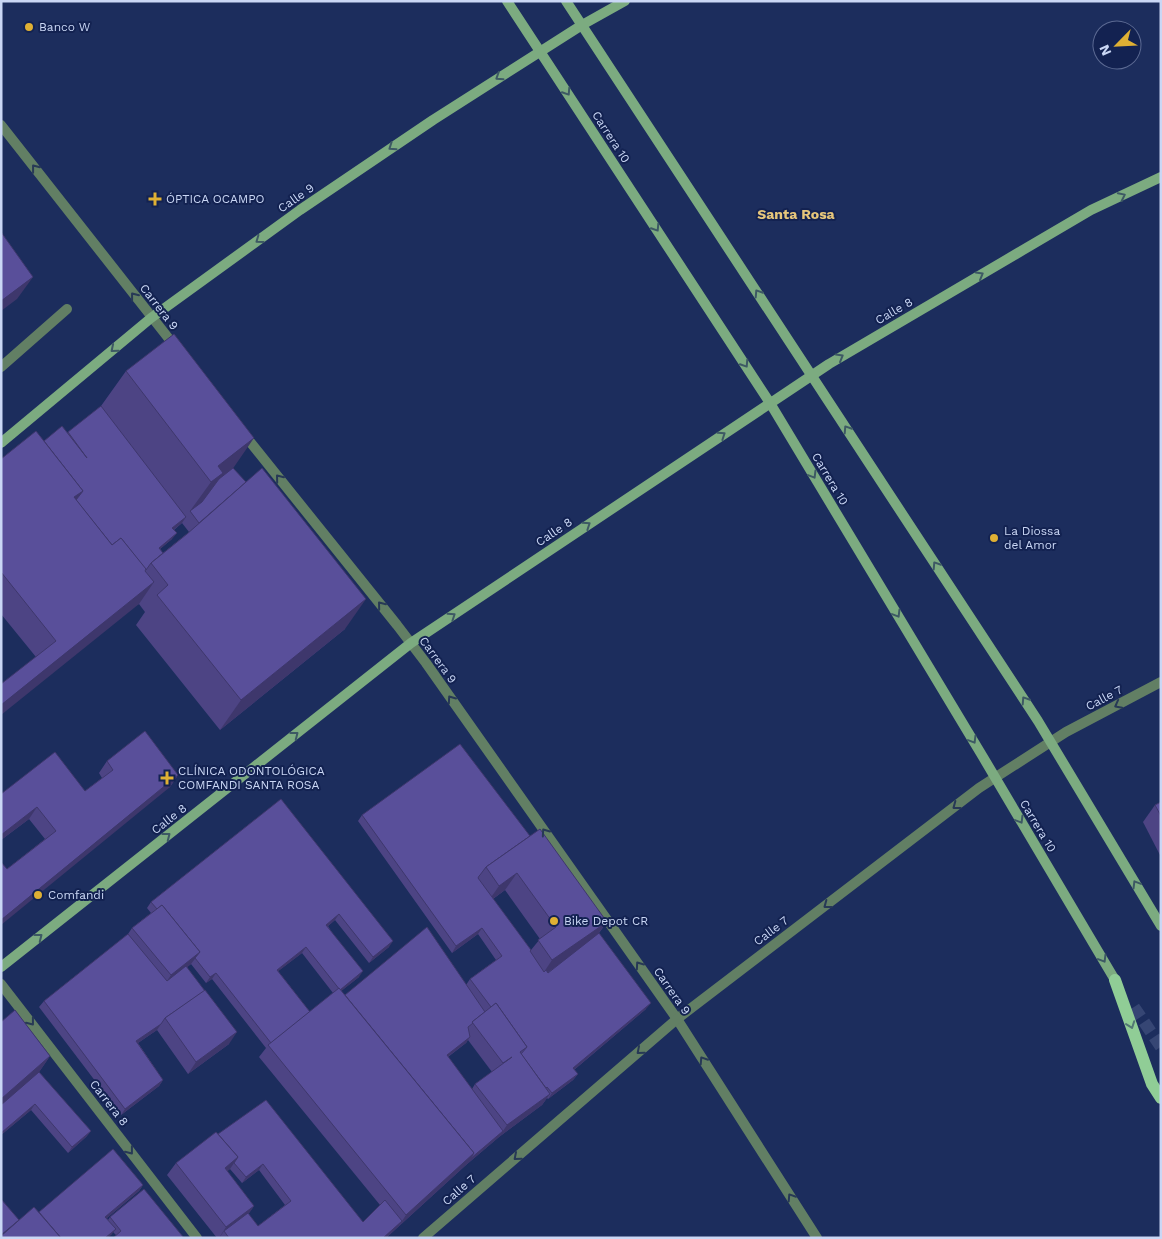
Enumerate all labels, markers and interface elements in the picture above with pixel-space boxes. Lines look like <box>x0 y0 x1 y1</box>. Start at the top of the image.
place label: Banco W <box>39 20 91 34</box>
north arrow <box>1092 20 1142 70</box>
marker: Banco W <box>23 21 35 33</box>
text: N <box>1096 42 1115 58</box>
one-way arrow <box>495 71 504 81</box>
one-way arrow <box>561 86 570 96</box>
street label: Carrera 10 <box>589 109 633 165</box>
one-way arrow <box>388 141 398 150</box>
one-way arrow <box>32 165 40 174</box>
street label: Calle 9 <box>275 181 317 215</box>
one-way arrow <box>1117 191 1126 202</box>
marker: ÓPTICA OCAMPO <box>148 192 162 206</box>
place label: ÓPTICA OCAMPO <box>166 192 265 206</box>
district label: Santa Rosa <box>757 206 836 222</box>
one-way arrow <box>650 223 659 232</box>
one-way arrow <box>256 234 265 242</box>
one-way arrow <box>975 272 984 282</box>
street label: Carrera 9 <box>137 281 181 333</box>
one-way arrow <box>755 289 764 298</box>
one-way arrow <box>132 293 140 302</box>
street label: Calle 8 <box>873 295 915 327</box>
one-way arrow <box>111 344 120 352</box>
one-way arrow <box>834 354 843 364</box>
one-way arrow <box>739 359 748 368</box>
one-way arrow <box>843 425 853 434</box>
one-way arrow <box>716 432 725 441</box>
street label: Carrera 10 <box>809 450 851 508</box>
one-way arrow <box>806 469 816 478</box>
one-way arrow <box>277 475 285 484</box>
street label: Calle 8 <box>533 515 575 549</box>
one-way arrow <box>581 522 590 532</box>
place label: La Diossa del Amor <box>1004 524 1060 552</box>
marker: La Diossa del Amor <box>988 532 1000 544</box>
one-way arrow <box>932 561 942 570</box>
one-way arrow <box>378 602 386 611</box>
one-way arrow <box>890 608 900 617</box>
one-way arrow <box>446 613 455 622</box>
street label: Carrera 9 <box>416 634 460 686</box>
street label: Calle 7 <box>1083 682 1125 713</box>
one-way arrow <box>448 695 457 705</box>
one-way arrow <box>1022 697 1031 706</box>
one-way arrow <box>1114 699 1123 709</box>
one-way arrow <box>289 732 298 741</box>
one-way arrow <box>966 735 976 744</box>
place label: CLÍNICA ODONTOLÓGICA COMFANDI SANTA ROSA <box>178 764 325 792</box>
marker: CLÍNICA ODONTOLÓGICA COMFANDI SANTA ROSA <box>160 771 174 785</box>
street label: Carrera 10 <box>1017 797 1059 855</box>
street label: Calle 8 <box>149 801 189 837</box>
one-way arrow <box>953 801 962 809</box>
one-way arrow <box>1013 814 1023 823</box>
one-way arrow <box>542 828 551 838</box>
one-way arrow <box>161 833 170 841</box>
one-way arrow <box>1132 881 1142 890</box>
place label: Comfandi <box>48 888 104 902</box>
marker: Comfandi <box>32 889 44 901</box>
one-way arrow <box>824 899 833 907</box>
street label: Calle 7 <box>751 913 791 949</box>
place label: Bike Depot CR <box>564 914 648 928</box>
marker: Bike Depot CR <box>548 915 560 927</box>
one-way arrow <box>34 933 43 942</box>
one-way arrow <box>1096 954 1106 963</box>
one-way arrow <box>636 961 645 971</box>
street label: Carrera 9 <box>651 965 693 1017</box>
one-way arrow <box>26 1016 34 1025</box>
one-way arrow <box>1125 1021 1135 1029</box>
one-way arrow <box>637 1045 646 1053</box>
one-way arrow <box>700 1056 709 1065</box>
street label: Carrera 8 <box>87 1077 131 1129</box>
one-way arrow <box>125 1145 133 1154</box>
one-way arrow <box>514 1151 523 1159</box>
street label: Calle 7 <box>439 1172 479 1208</box>
one-way arrow <box>787 1193 797 1202</box>

